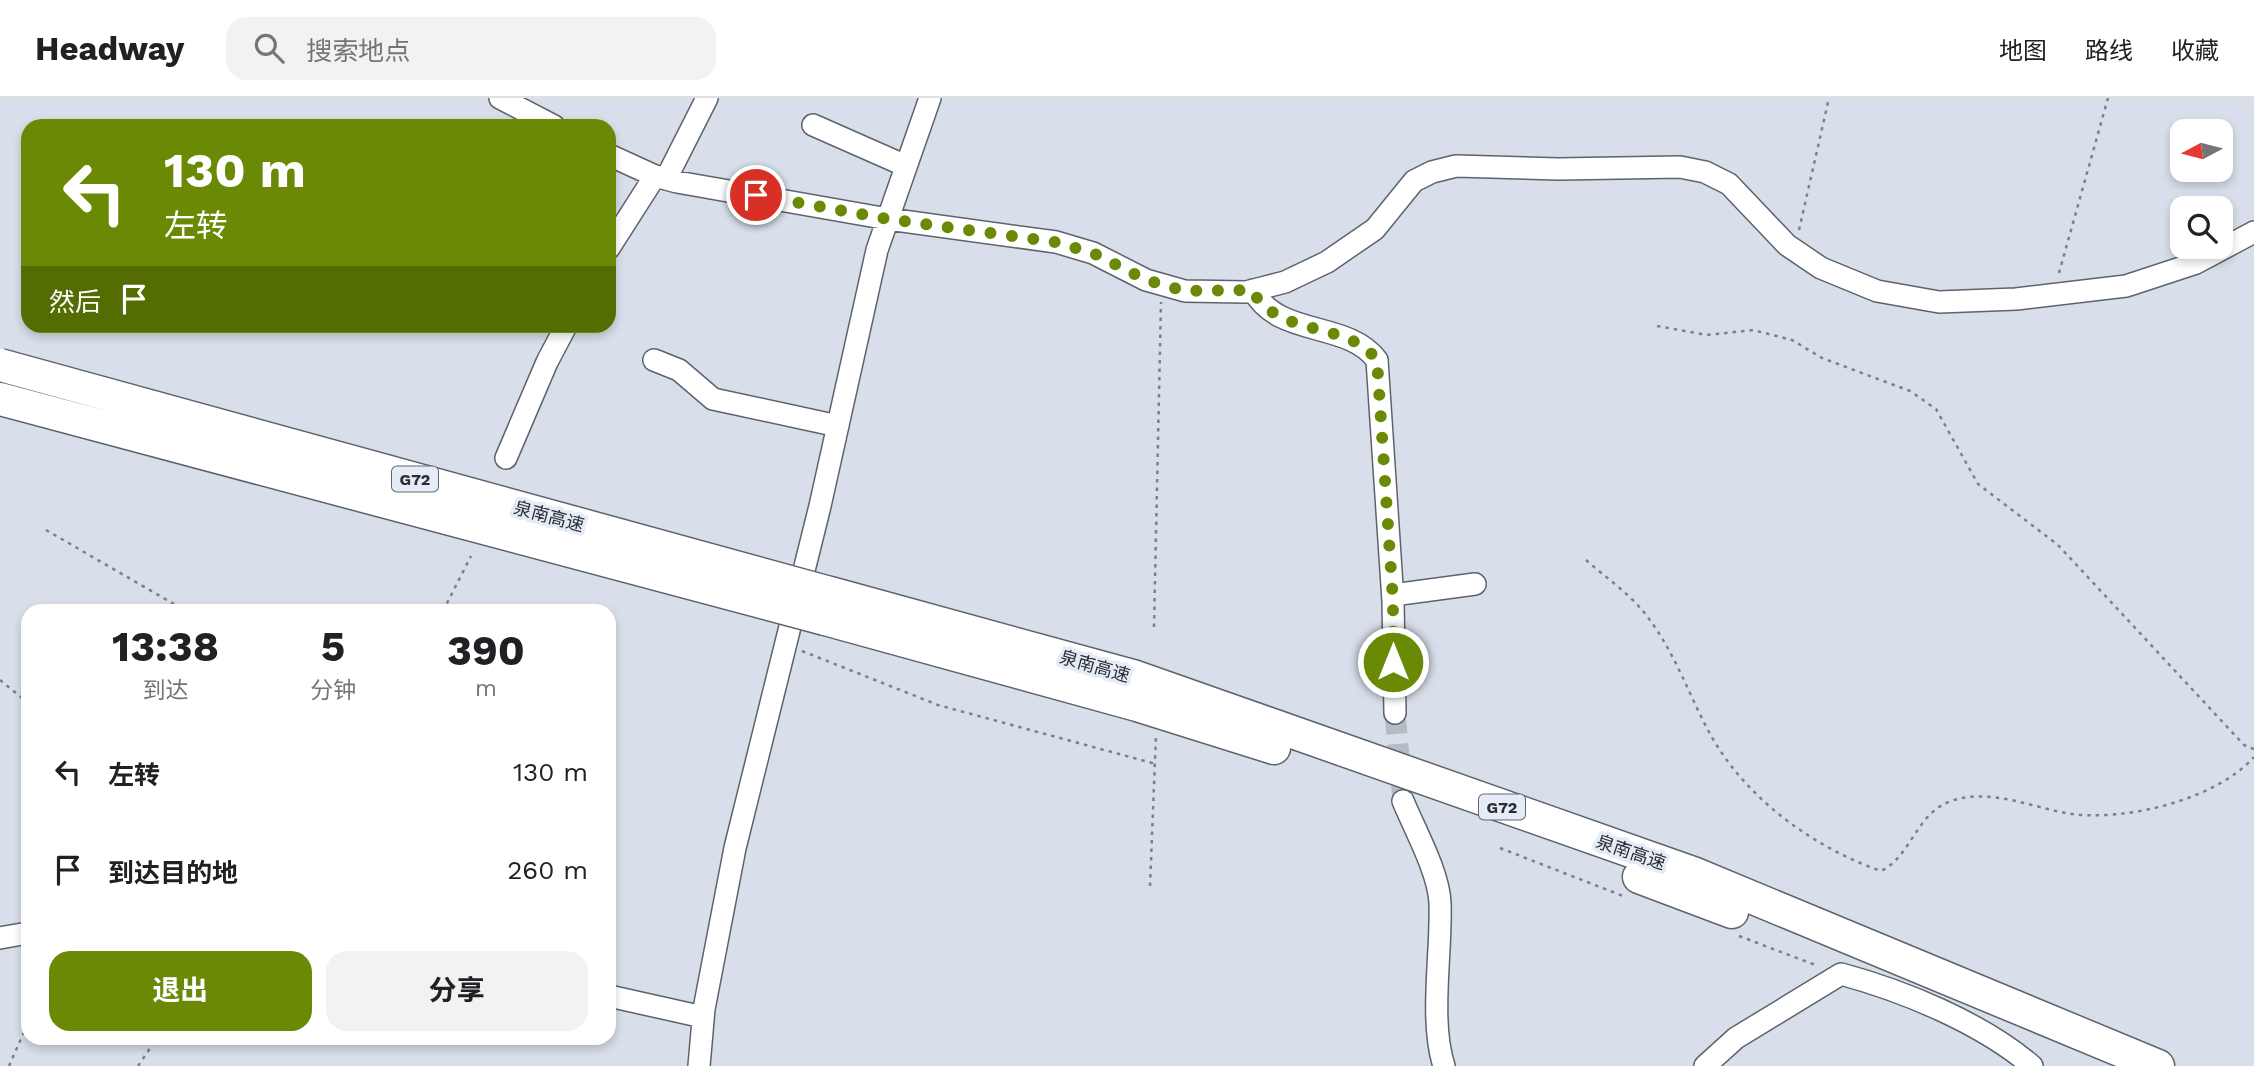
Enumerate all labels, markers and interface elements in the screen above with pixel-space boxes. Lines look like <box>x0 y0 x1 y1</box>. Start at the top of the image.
search box <box>226 17 716 80</box>
text: Headway <box>35 29 184 68</box>
icon: search <box>250 29 288 67</box>
text: 搜索地点 <box>306 36 410 66</box>
text: 地图 <box>1999 37 2047 65</box>
text: 路线 <box>2085 37 2133 65</box>
text: 收藏 <box>2171 37 2219 65</box>
north arrow <box>2170 119 2233 182</box>
map controls <box>2170 119 2233 259</box>
text: 130 m <box>164 141 306 199</box>
icon: left <box>49 147 140 238</box>
pin <box>726 165 786 225</box>
icon: arrive <box>737 176 775 214</box>
button: search <box>2170 196 2233 259</box>
text: 左转 <box>164 207 228 245</box>
icon: arrive <box>115 280 153 318</box>
text: 然后 <box>49 287 101 317</box>
road number: G72 <box>392 466 438 492</box>
street label: 泉南高速 <box>512 497 586 535</box>
text: 13:38 <box>112 622 219 671</box>
text: 5 <box>321 622 345 671</box>
position arrow <box>1356 625 1430 699</box>
text: 390 <box>447 626 525 675</box>
street label: 泉南高速 <box>1058 646 1132 686</box>
text: m <box>475 675 497 702</box>
text: 到达 <box>143 677 189 704</box>
text: 分钟 <box>310 677 356 704</box>
icon: left <box>49 753 87 791</box>
text: 130 m <box>513 757 588 787</box>
text: 左转 <box>108 760 160 790</box>
road number: G72 <box>1479 794 1525 820</box>
street label: 泉南高速 <box>1594 830 1668 874</box>
icon: arrive <box>49 851 87 889</box>
text: 260 m <box>507 855 588 885</box>
text: 到达目的地 <box>108 858 238 888</box>
button: 退出 <box>49 951 312 1031</box>
button: 分享 <box>326 951 588 1031</box>

